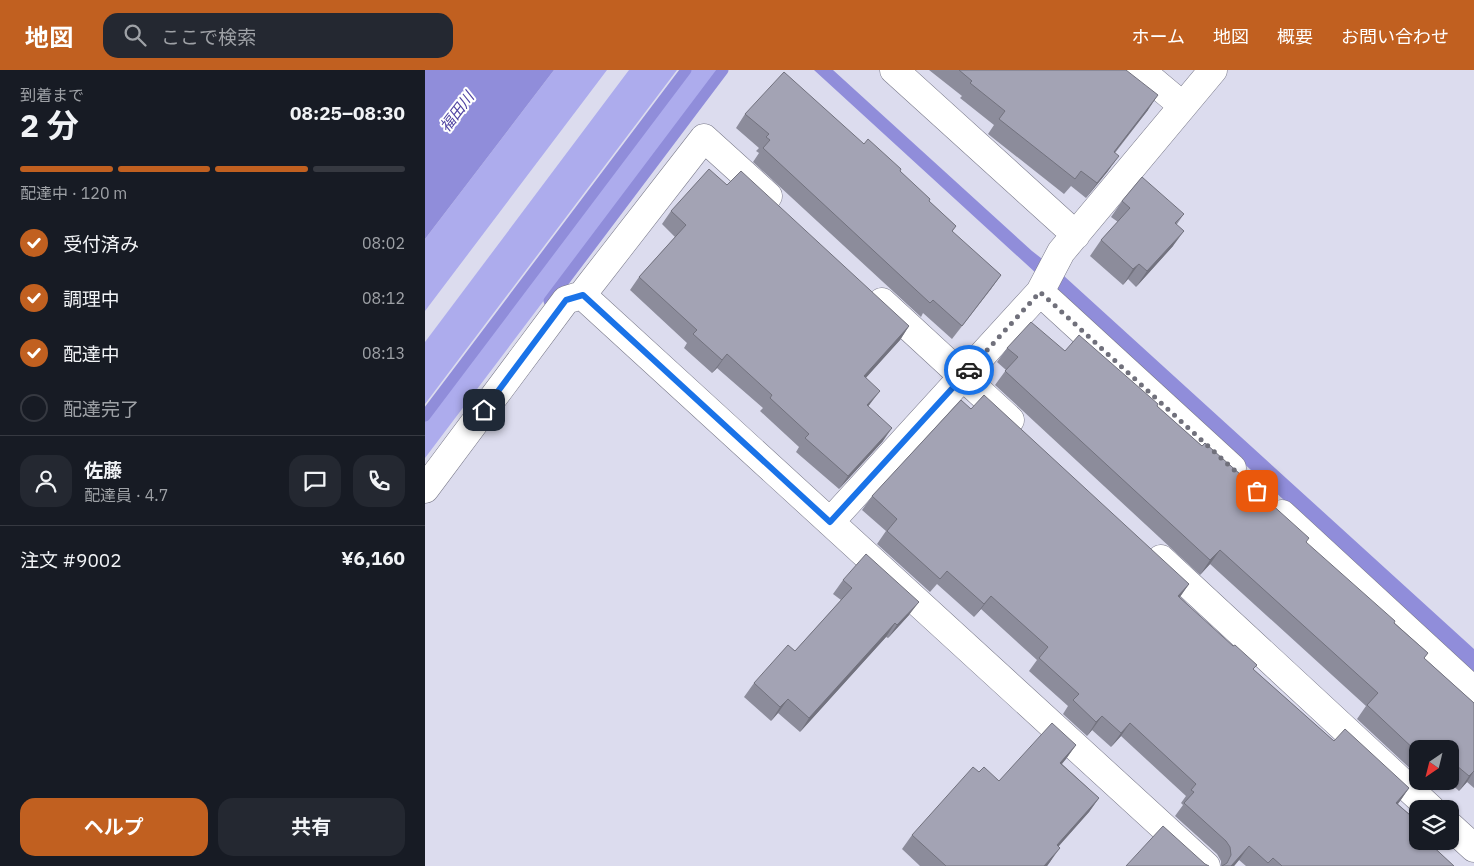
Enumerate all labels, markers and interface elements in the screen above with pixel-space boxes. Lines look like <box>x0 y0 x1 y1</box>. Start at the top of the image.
search box <box>103 13 453 58</box>
text: 地図 <box>25 21 73 53</box>
icon: search <box>121 21 149 49</box>
text: ここで検索 <box>161 25 256 49</box>
text: ホーム <box>1132 25 1185 48</box>
text: 地図 <box>1213 25 1249 48</box>
text: 概要 <box>1277 25 1313 48</box>
text: お問い合わせ <box>1341 25 1449 48</box>
text: 到着まで <box>20 85 84 105</box>
water label: 福田川 <box>435 86 479 135</box>
text: 08:25–08:30 <box>290 101 405 125</box>
text: 2 分 <box>20 104 79 146</box>
text: 配達中 · 120 m <box>20 183 127 203</box>
icon: check <box>20 229 48 257</box>
text: 受付済み <box>63 232 139 256</box>
text: 08:02 <box>362 233 405 253</box>
icon: check <box>20 284 48 312</box>
text: 調理中 <box>63 287 120 311</box>
text: 08:12 <box>362 288 405 308</box>
icon: check <box>20 339 48 367</box>
text: 配達中 <box>63 342 120 366</box>
text: 08:13 <box>362 343 405 363</box>
courier <box>944 345 994 395</box>
icon: car <box>955 356 983 384</box>
pin <box>463 389 505 431</box>
icon: home <box>470 396 498 424</box>
text: 配達完了 <box>63 397 139 421</box>
button: person <box>20 455 72 507</box>
button: chat <box>289 455 341 507</box>
button: phone <box>353 455 405 507</box>
text: 佐藤 <box>84 458 122 482</box>
pin <box>1236 470 1278 512</box>
icon: bag <box>1243 477 1271 505</box>
text: 配達員 · 4.7 <box>84 485 168 505</box>
text: ¥6,160 <box>341 546 405 570</box>
text: 注文 #9002 <box>20 548 122 572</box>
north arrow <box>1409 740 1459 790</box>
map controls <box>1409 740 1459 850</box>
button: ヘルプ <box>20 798 208 856</box>
button: 共有 <box>218 798 405 856</box>
button: layers <box>1409 800 1459 850</box>

